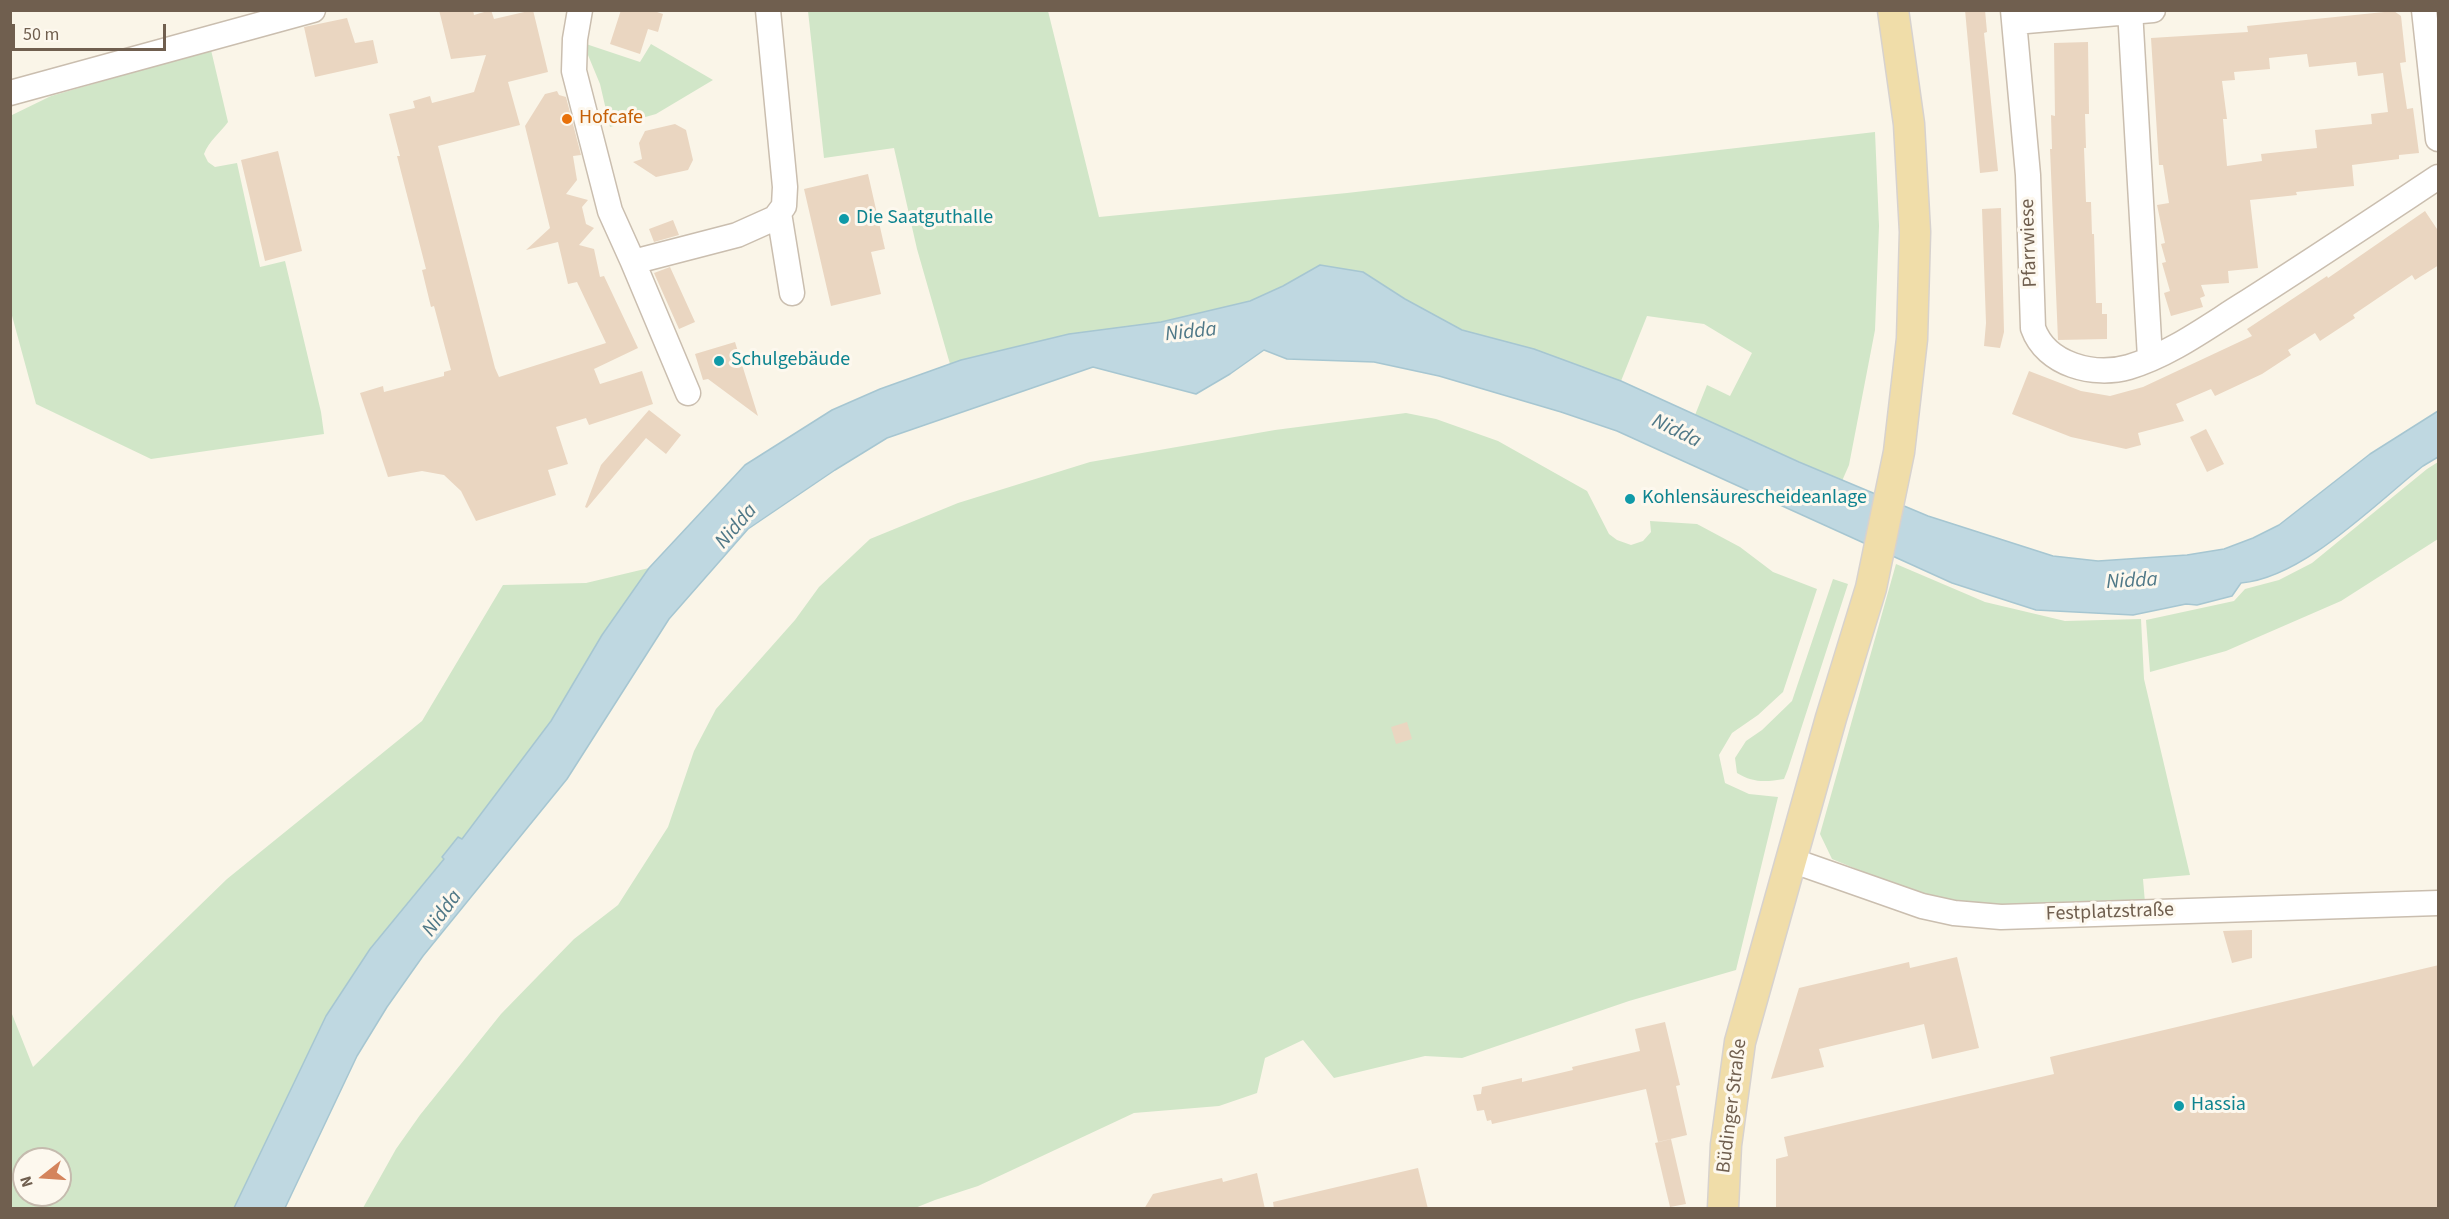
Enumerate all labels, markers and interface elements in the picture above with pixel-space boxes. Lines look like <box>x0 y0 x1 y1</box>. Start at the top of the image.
scale bar <box>15 12 170 50</box>
text: 50 m <box>23 22 59 47</box>
place label: Hofcafe <box>579 107 643 131</box>
marker: Hofcafe <box>560 112 574 126</box>
street label: Pfarrwiese <box>2016 198 2044 288</box>
place label: Die Saatguthalle <box>856 207 993 231</box>
marker: Die Saatguthalle <box>837 212 851 226</box>
water label: Nidda <box>1164 318 1218 348</box>
place label: Schulgebäude <box>731 349 850 373</box>
marker: Schulgebäude <box>712 354 726 368</box>
water label: Nidda <box>1647 409 1705 455</box>
place label: Kohlensäurescheideanlage <box>1642 487 1867 511</box>
marker: Kohlensäurescheideanlage <box>1623 492 1637 506</box>
water label: Nidda <box>711 499 763 555</box>
water label: Nidda <box>2106 568 2158 596</box>
water label: Nidda <box>418 886 468 942</box>
street label: Festplatzstraße <box>2045 899 2175 927</box>
street label: Büdinger Straße <box>1713 1037 1753 1175</box>
place label: Hassia <box>2191 1094 2246 1118</box>
marker: Hassia <box>2172 1099 2186 1113</box>
north arrow <box>12 1147 72 1207</box>
text: N <box>15 1173 39 1190</box>

